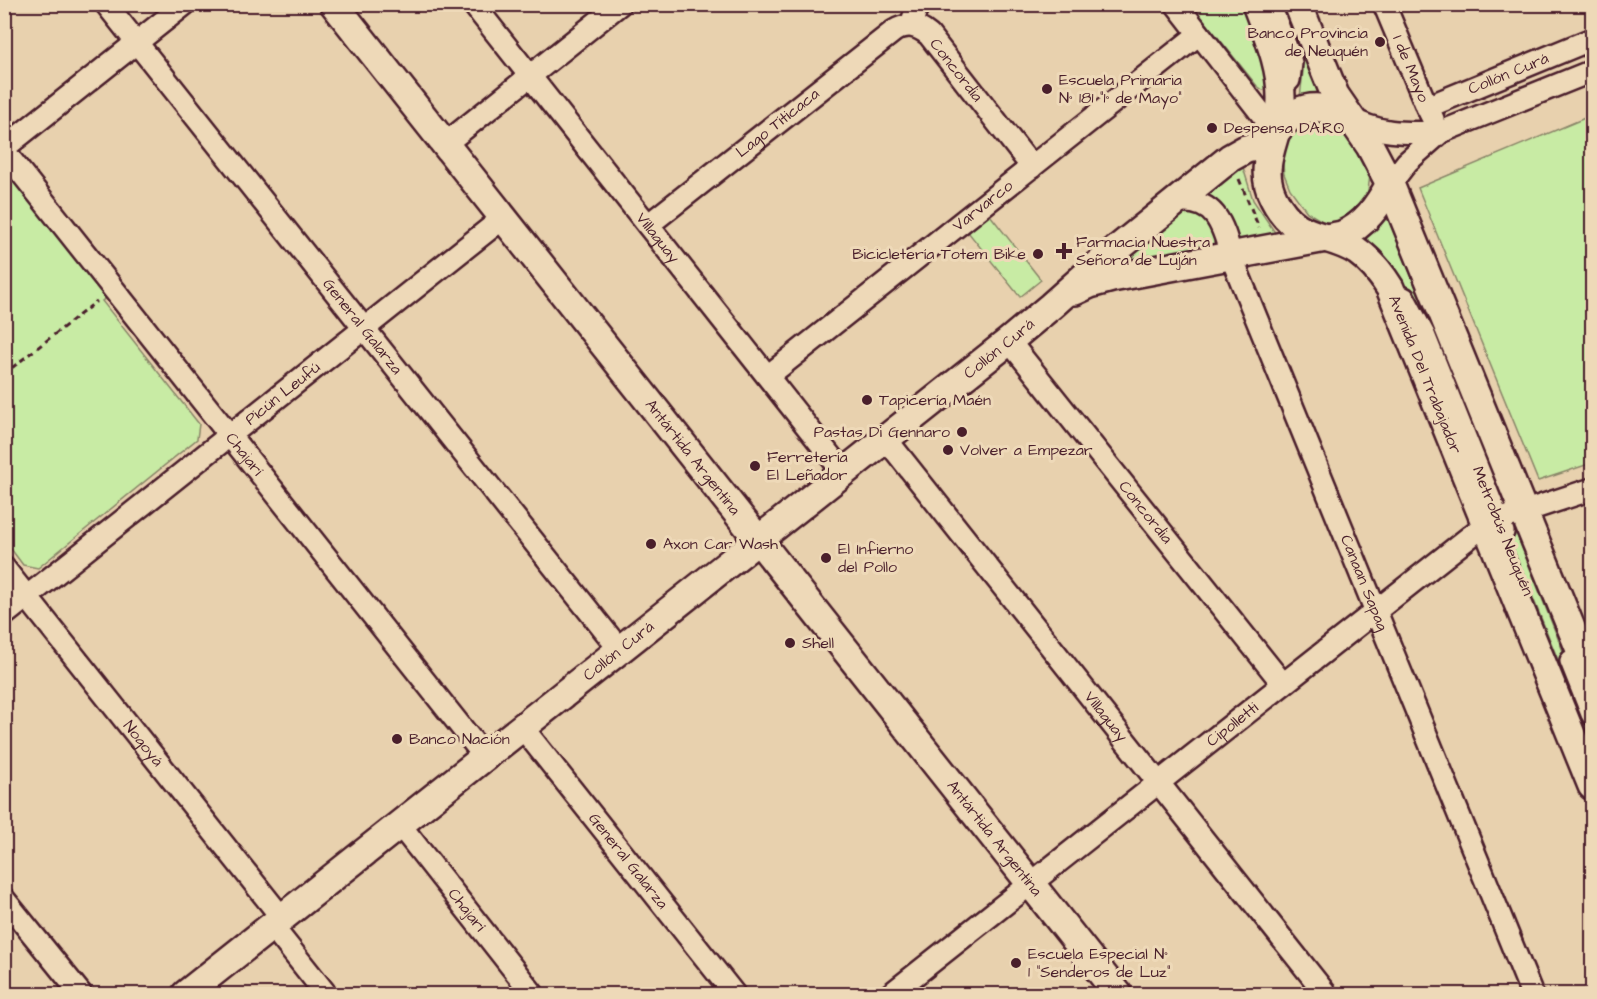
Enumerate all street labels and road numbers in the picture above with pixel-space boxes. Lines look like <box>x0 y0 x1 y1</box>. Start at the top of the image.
street label: 1 de Mayo <box>1387 32 1435 106</box>
street label: Concordia <box>925 34 988 106</box>
street label: Collón Curá <box>1465 47 1552 100</box>
street label: Lago Titicaca <box>731 83 824 163</box>
street label: Varvarco <box>948 175 1017 236</box>
street label: Villaguay <box>631 208 685 268</box>
street label: General Galarza <box>317 274 408 379</box>
street label: Avenida Del Trabajador <box>1383 292 1467 457</box>
street label: Collón Curá <box>959 313 1039 384</box>
street label: Picún Leufú <box>240 356 325 430</box>
street label: Antártida Argentina <box>640 394 746 520</box>
street label: Chajarí <box>221 428 269 481</box>
street label: Metrobús Neuquén <box>1467 463 1539 599</box>
street label: Concordia <box>1114 476 1178 548</box>
street label: Canaan Sapag <box>1335 532 1394 635</box>
street label: Collón Curá <box>578 616 659 686</box>
street label: Villaguay <box>1079 686 1133 747</box>
street label: Cipolletti <box>1202 697 1263 752</box>
street label: Nogoyá <box>118 716 168 771</box>
street label: Antártida Argentina <box>942 775 1047 901</box>
street label: General Galarza <box>583 808 673 914</box>
street label: Chajarí <box>443 884 491 937</box>

